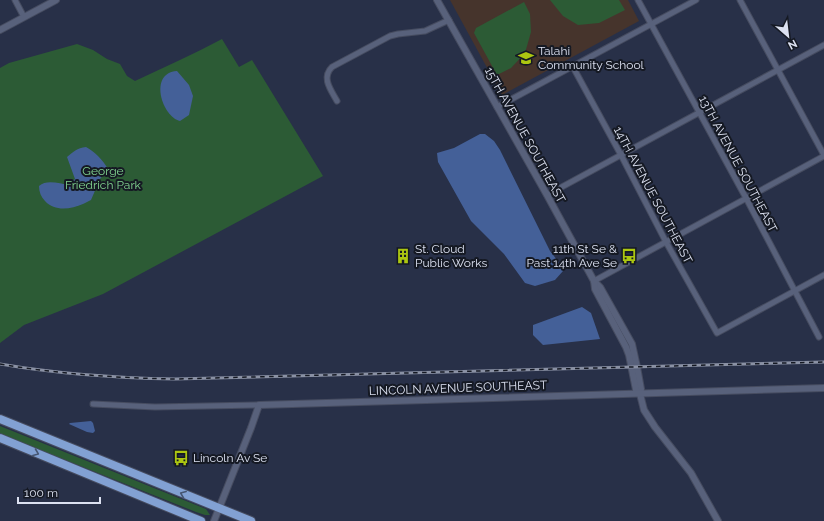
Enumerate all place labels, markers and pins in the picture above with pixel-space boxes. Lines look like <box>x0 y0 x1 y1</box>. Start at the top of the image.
place label: Talahi Community School <box>538 44 645 72</box>
school or university icon: Talahi Community School <box>517 49 535 67</box>
place label: St. Cloud Public Works <box>415 242 488 270</box>
place label: 11th St Se & Past 14th Ave Se <box>526 242 617 270</box>
building icon: St. Cloud Public Works <box>394 247 412 265</box>
bus stop icon: 11th St Se & Past 14th Ave Se <box>620 247 638 265</box>
bus stop icon: Lincoln Av Se <box>172 449 190 467</box>
place label: Lincoln Av Se <box>193 451 267 465</box>

